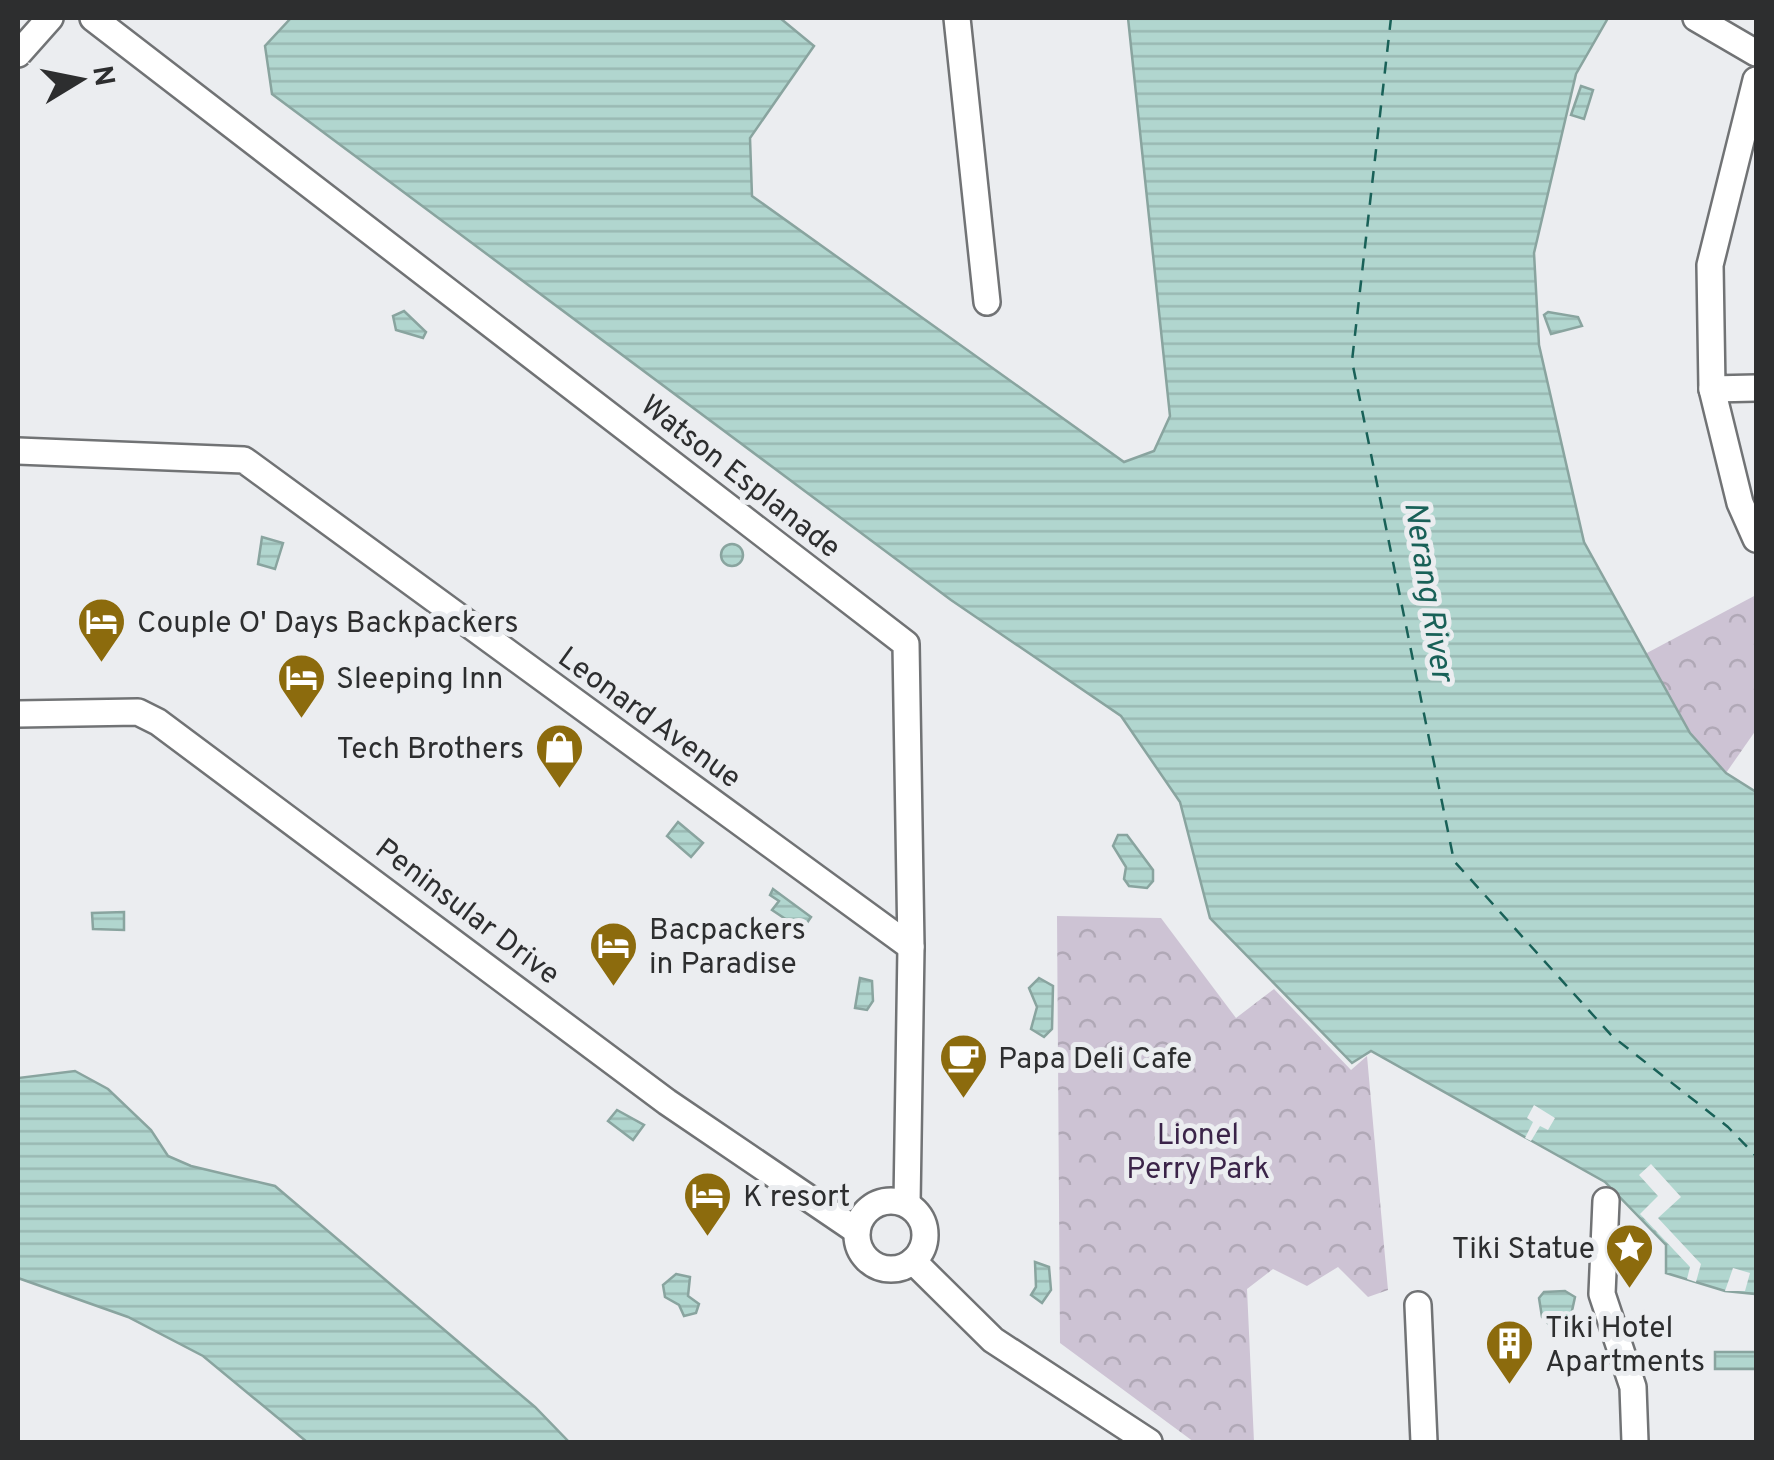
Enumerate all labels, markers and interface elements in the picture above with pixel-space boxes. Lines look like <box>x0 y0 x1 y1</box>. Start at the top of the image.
north arrow <box>30 30 130 130</box>
text: N <box>82 63 121 89</box>
street label: Watson Esplanade <box>632 388 847 568</box>
water label: Nerang River <box>1393 499 1461 687</box>
hotel icon: Couple O' Days Backpackers <box>76 596 128 664</box>
place label: Couple O' Days Backpackers <box>137 606 519 643</box>
street label: Leonard Avenue <box>550 640 747 798</box>
hotel icon: Sleeping Inn <box>275 652 327 720</box>
place label: Sleeping Inn <box>336 662 503 699</box>
shop icon: Tech Brothers <box>533 722 585 790</box>
place label: Tech Brothers <box>337 732 524 769</box>
street label: Peninsular Drive <box>367 832 566 994</box>
place label: Bacpackers in Paradise <box>649 913 806 984</box>
hotel icon: Bacpackers in Paradise <box>588 920 640 988</box>
cafe icon: Papa Deli Cafe <box>937 1032 989 1100</box>
place label: Papa Deli Cafe <box>998 1042 1192 1079</box>
park label: Lionel Perry Park <box>1126 1118 1270 1189</box>
hotel icon: K resort <box>682 1170 734 1238</box>
place label: K resort <box>743 1180 850 1217</box>
place icon: Tiki Statue <box>1604 1222 1656 1290</box>
place label: Tiki Statue <box>1452 1232 1595 1269</box>
place label: Tiki Hotel Apartments <box>1545 1311 1705 1382</box>
building icon: Tiki Hotel Apartments <box>1484 1318 1536 1386</box>

